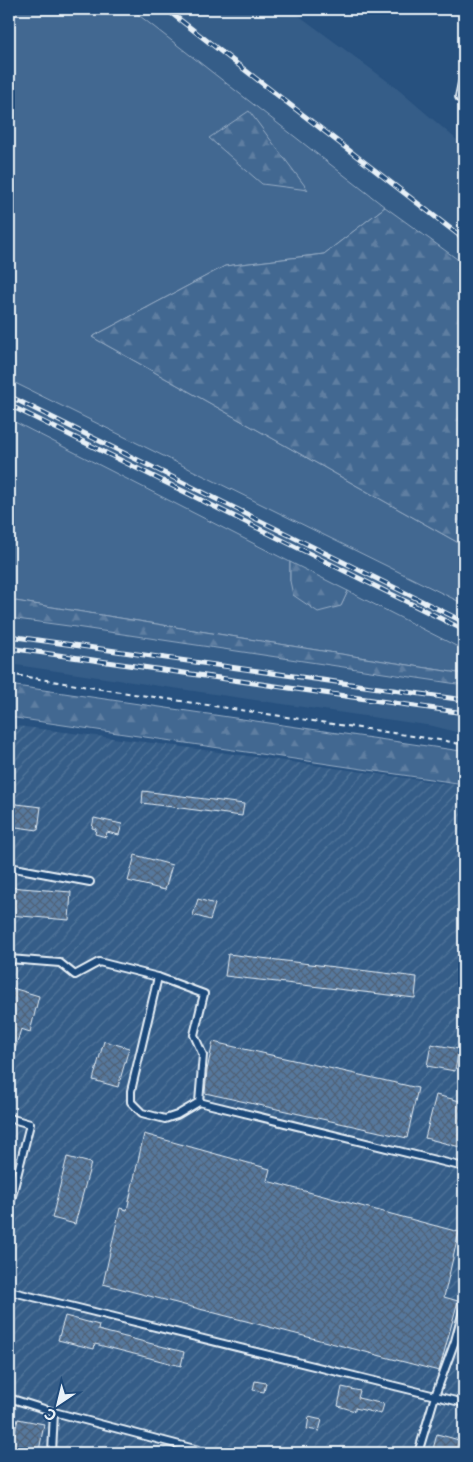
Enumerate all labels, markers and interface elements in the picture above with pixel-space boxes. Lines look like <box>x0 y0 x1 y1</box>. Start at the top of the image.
north arrow <box>32 1380 82 1430</box>
text: С <box>40 1403 61 1427</box>

